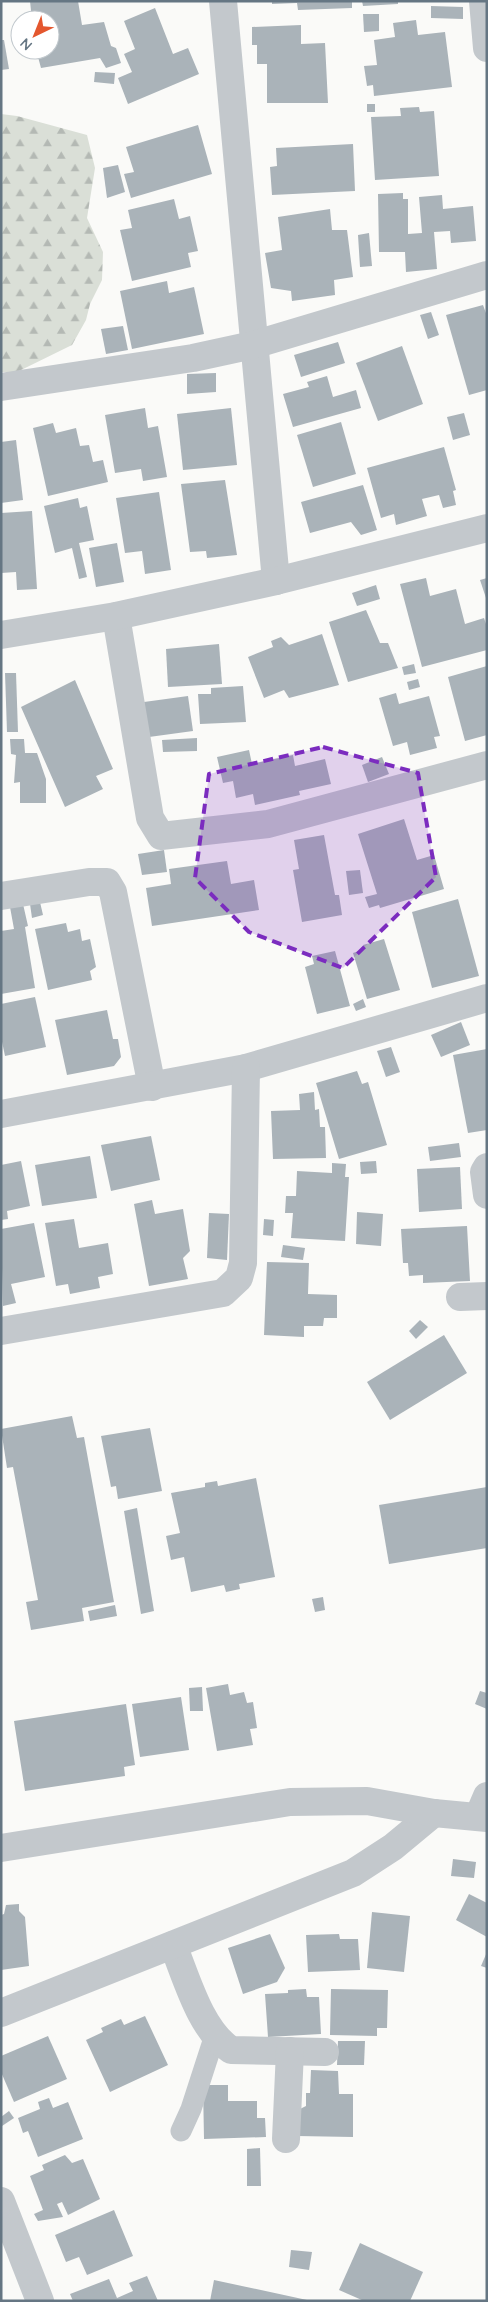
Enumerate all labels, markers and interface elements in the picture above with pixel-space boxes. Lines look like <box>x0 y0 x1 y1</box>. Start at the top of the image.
north arrow <box>10 10 60 60</box>
text: N <box>16 34 36 55</box>

